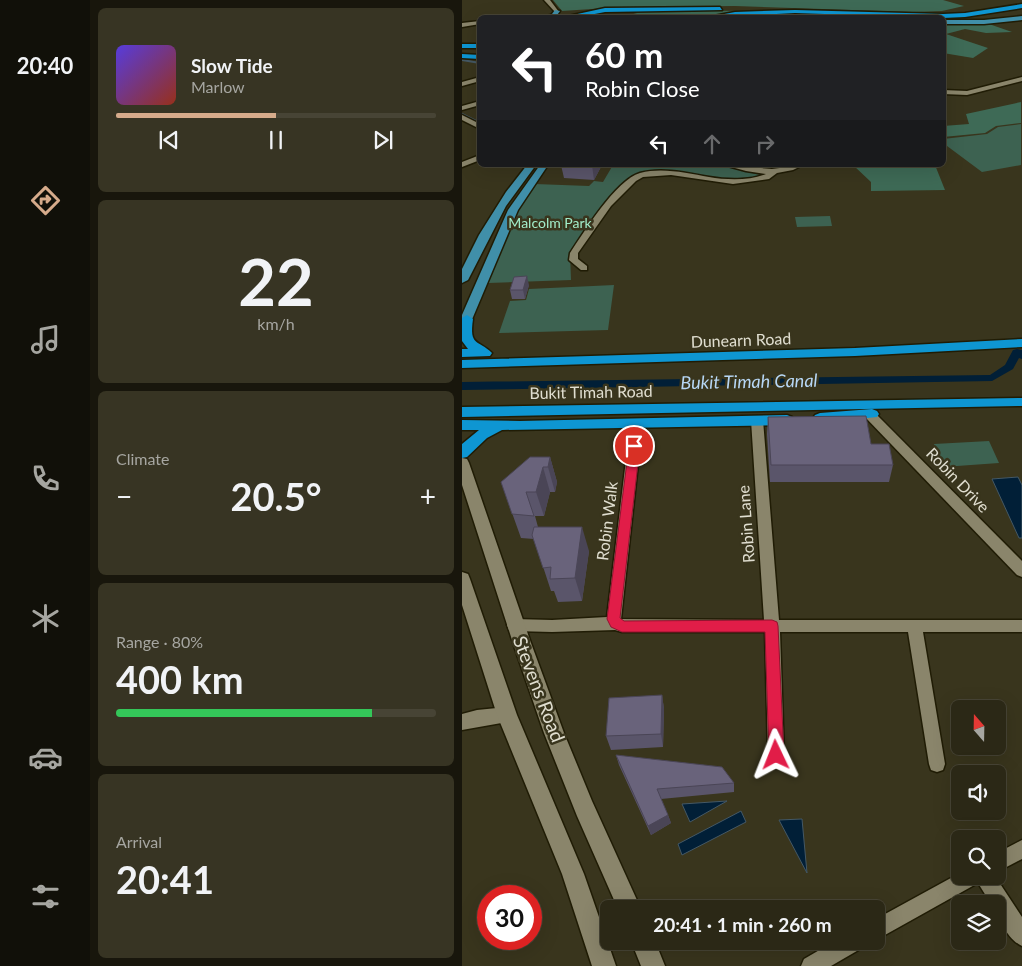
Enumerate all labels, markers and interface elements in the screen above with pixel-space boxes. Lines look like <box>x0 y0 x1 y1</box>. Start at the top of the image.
text: 60 m <box>585 33 663 75</box>
icon: left <box>502 35 567 100</box>
text: 20:40 <box>17 52 73 79</box>
text: Slow Tide <box>191 54 273 77</box>
text: Robin Close <box>585 75 700 102</box>
text: Marlow <box>191 77 245 96</box>
icon: previous <box>155 126 183 154</box>
icon: pause <box>262 126 290 154</box>
icon: next <box>369 126 397 154</box>
icon: left <box>645 130 673 158</box>
icon: ahead <box>698 130 726 158</box>
icon: right <box>751 130 779 158</box>
icon: directions <box>28 183 63 218</box>
park label: Malcolm Park <box>508 214 593 231</box>
text: 22 <box>238 242 314 320</box>
text: km/h <box>257 314 295 333</box>
icon: music <box>28 322 63 357</box>
street label: Dunearn Road <box>690 328 792 351</box>
water label: Bukit Timah Canal <box>680 369 818 393</box>
street label: Bukit Timah Road <box>529 381 653 402</box>
pin <box>613 425 655 467</box>
icon: arrive <box>620 432 648 460</box>
street label: Robin Drive <box>923 443 994 516</box>
text: Climate <box>116 449 169 468</box>
icon: phone <box>28 461 63 496</box>
text: 20.5° <box>231 473 321 519</box>
text: − <box>116 479 132 513</box>
text: + <box>420 479 436 513</box>
street label: Robin Walk <box>592 479 621 562</box>
street label: Robin Lane <box>733 484 758 564</box>
icon: climate <box>28 601 63 636</box>
text: Range · 80% <box>116 632 203 651</box>
street label: Stevens Road <box>509 632 570 745</box>
text: 400 km <box>116 656 244 702</box>
north arrow <box>951 700 1006 755</box>
map controls <box>951 700 1006 950</box>
position arrow <box>749 728 801 780</box>
icon: car <box>28 740 63 775</box>
button: sound <box>951 765 1006 820</box>
button: search <box>951 830 1006 885</box>
text: Arrival <box>116 832 162 851</box>
text: 20:41 <box>116 856 214 902</box>
icon: filters <box>28 879 63 914</box>
speed limit sign: 30 <box>477 885 542 950</box>
button: layers <box>951 895 1006 950</box>
text: 20:41 · 1 min · 260 m <box>653 913 832 936</box>

